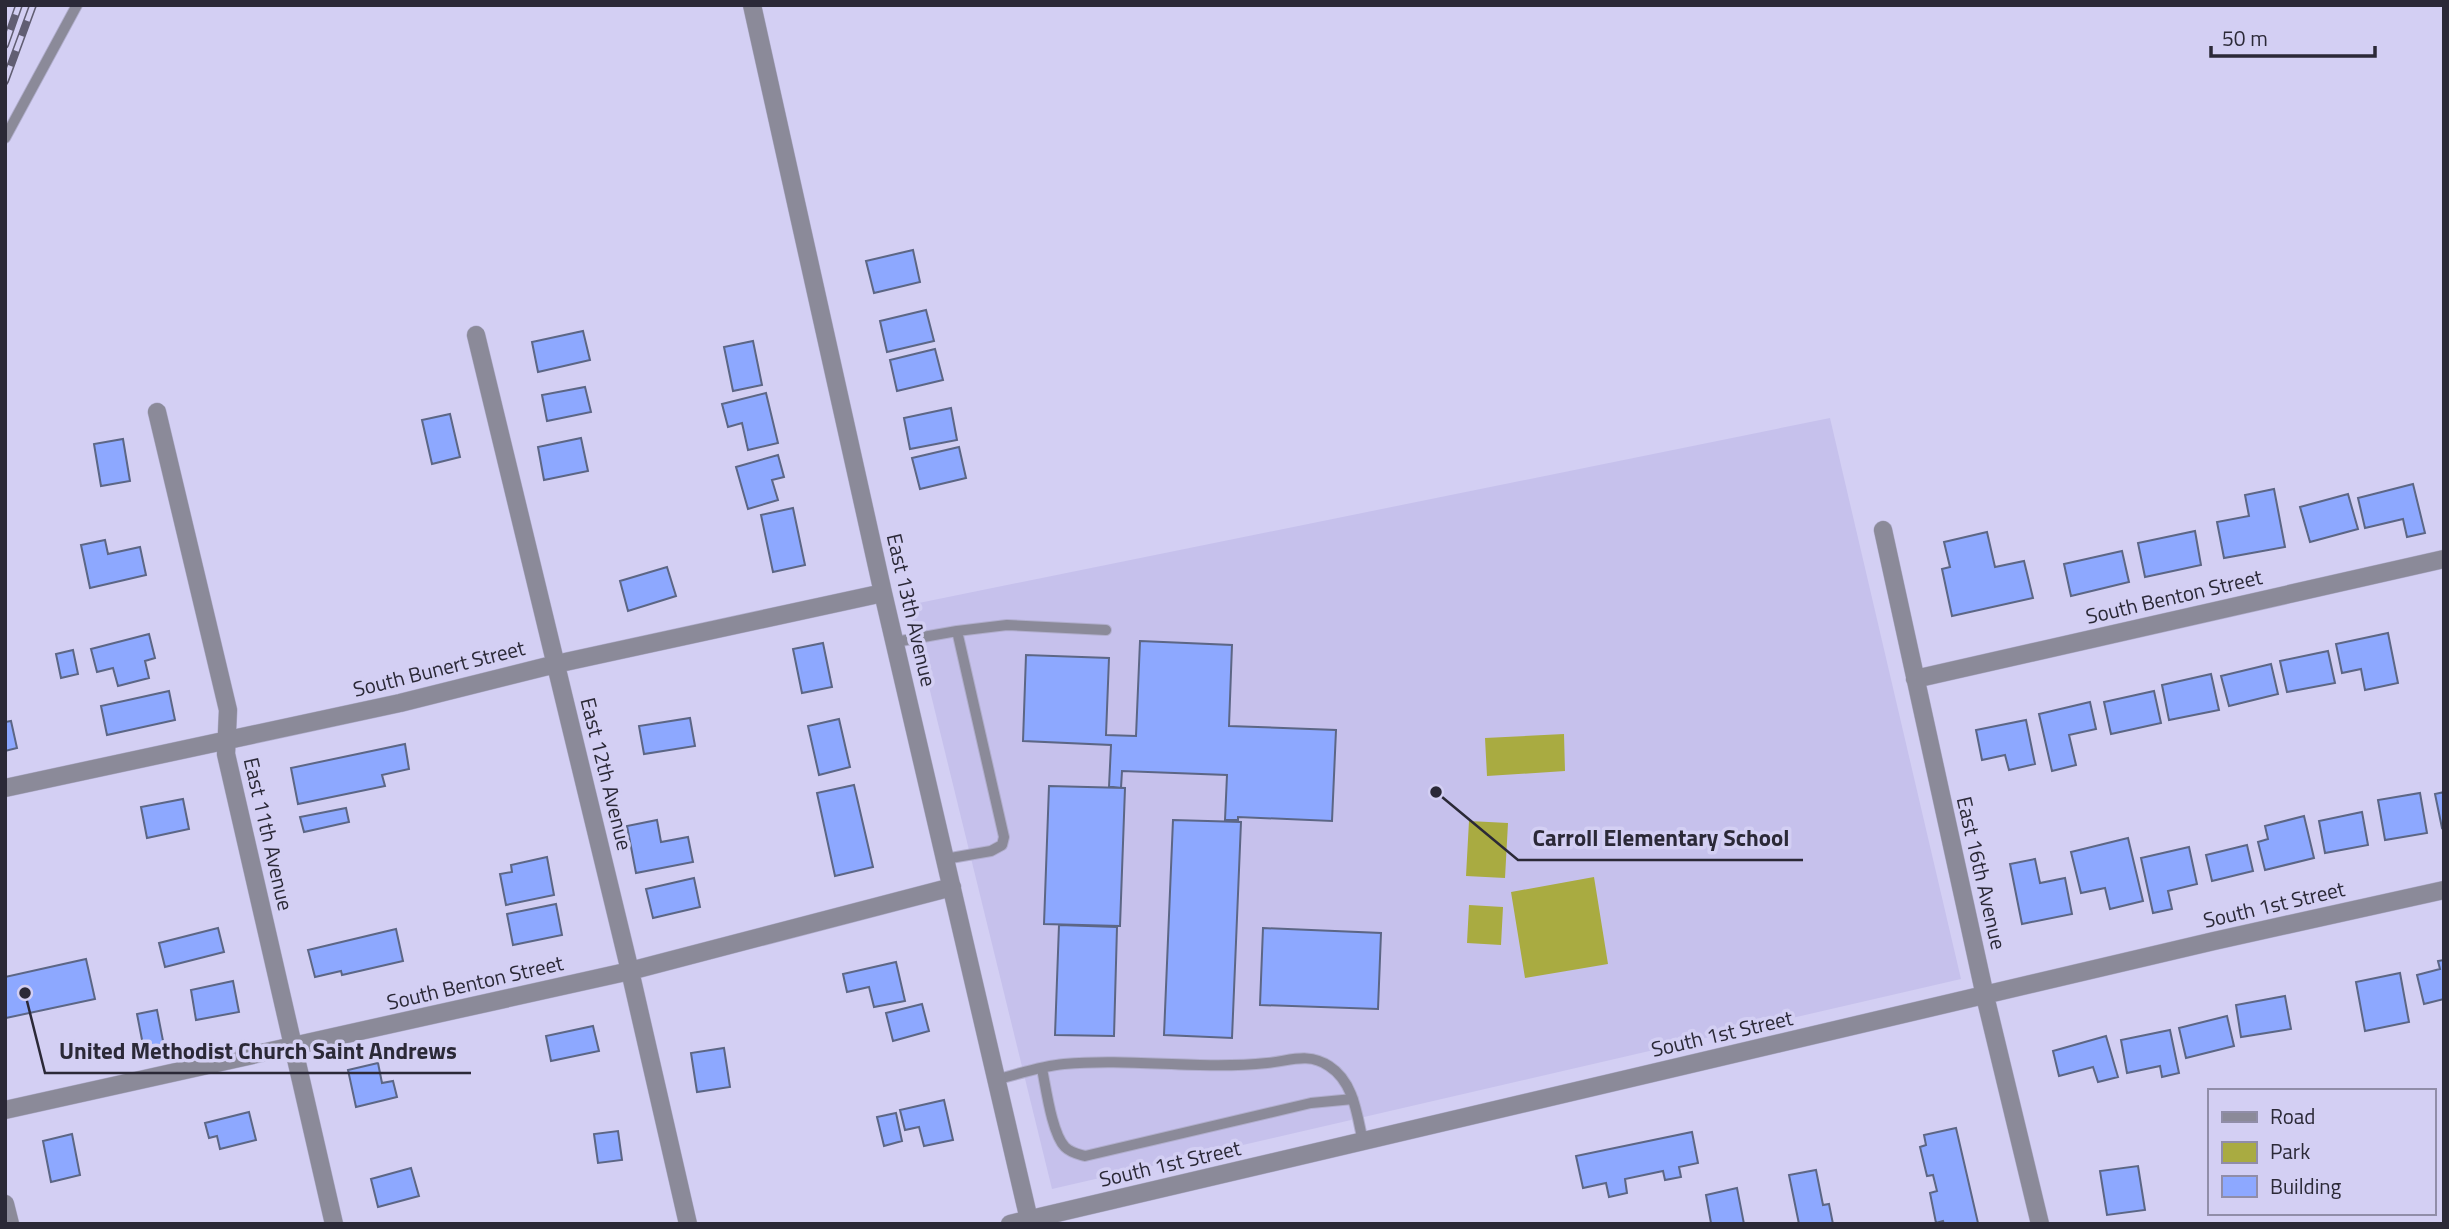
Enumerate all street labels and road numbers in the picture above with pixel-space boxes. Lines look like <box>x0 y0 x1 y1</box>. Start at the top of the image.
street label: East 13th Avenue <box>879 530 945 690</box>
street label: South Benton Street <box>2082 560 2266 632</box>
street label: South Bunert Street <box>349 631 529 705</box>
street label: East 12th Avenue <box>573 694 641 853</box>
street label: East 11th Avenue <box>236 754 302 914</box>
street label: East 16th Avenue <box>1949 793 2015 953</box>
street label: South 1st Street <box>2200 872 2348 936</box>
street label: South Benton Street <box>383 946 567 1018</box>
street label: South 1st Street <box>1648 1001 1796 1065</box>
street label: South 1st Street <box>1096 1131 1244 1195</box>

